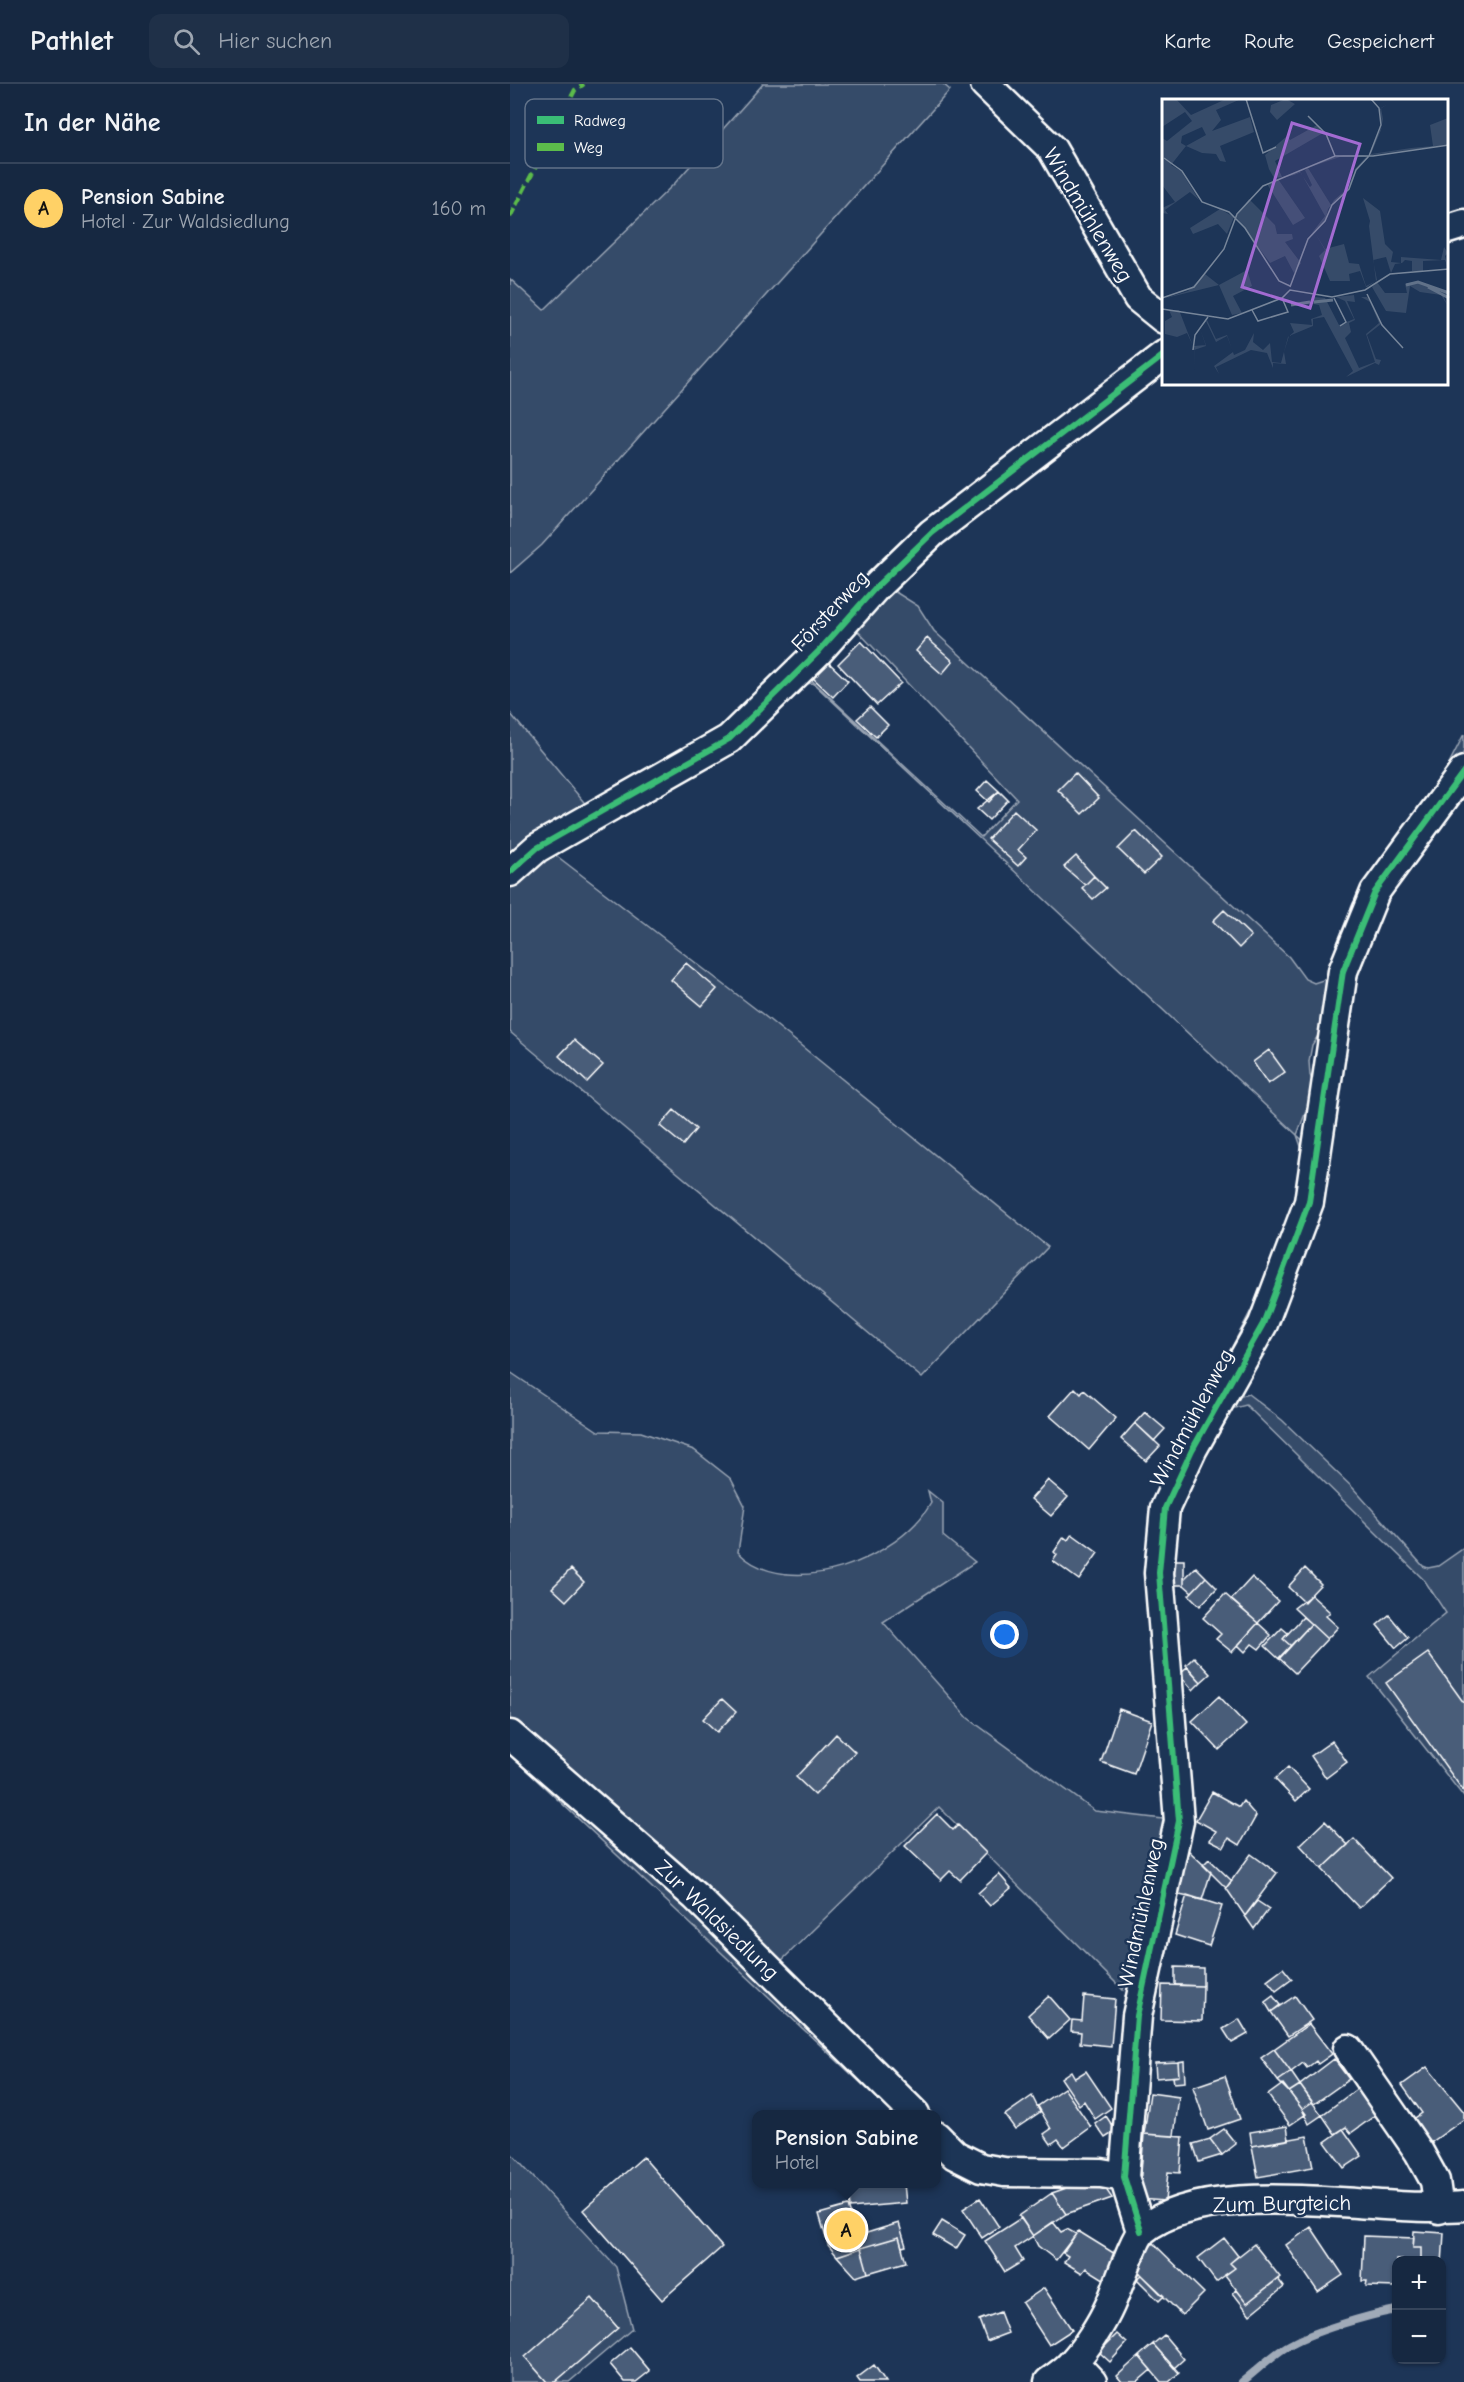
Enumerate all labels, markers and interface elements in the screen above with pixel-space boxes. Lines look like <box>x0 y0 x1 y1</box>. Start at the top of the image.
search box <box>149 14 569 68</box>
text: Pathlet <box>30 25 113 57</box>
icon: search <box>170 25 203 58</box>
text: Hier suchen <box>218 28 332 54</box>
text: Karte <box>1164 29 1211 53</box>
text: Route <box>1244 29 1294 53</box>
text: Gespeichert <box>1327 29 1434 53</box>
legend <box>525 99 723 168</box>
inset map <box>1162 99 1449 386</box>
text: In der Nähe <box>24 108 161 138</box>
text: Radweg <box>574 112 626 130</box>
text: Weg <box>574 139 603 157</box>
street label: Windmühlenweg <box>1038 143 1138 287</box>
text: Pension Sabine <box>81 184 225 210</box>
text: A <box>38 197 49 220</box>
text: 160 m <box>432 197 486 220</box>
text: Hotel · Zur Waldsiedlung <box>81 210 290 233</box>
street label: Försterweg <box>786 565 874 657</box>
street label: Windmühlenweg <box>1145 1345 1239 1491</box>
your location <box>990 1620 1019 1649</box>
street label: Windmühlenweg <box>1112 1836 1170 1990</box>
street label: Zur Waldsiedlung <box>650 1854 784 1986</box>
popup <box>752 2110 941 2188</box>
text: Pension Sabine <box>775 2125 918 2151</box>
text: Hotel <box>775 2151 819 2174</box>
street label: Zum Burgteich <box>1213 2190 1351 2218</box>
pin: A <box>826 2208 866 2252</box>
map controls <box>1392 2256 1446 2364</box>
button: + <box>1392 2256 1446 2310</box>
button: − <box>1392 2310 1446 2364</box>

